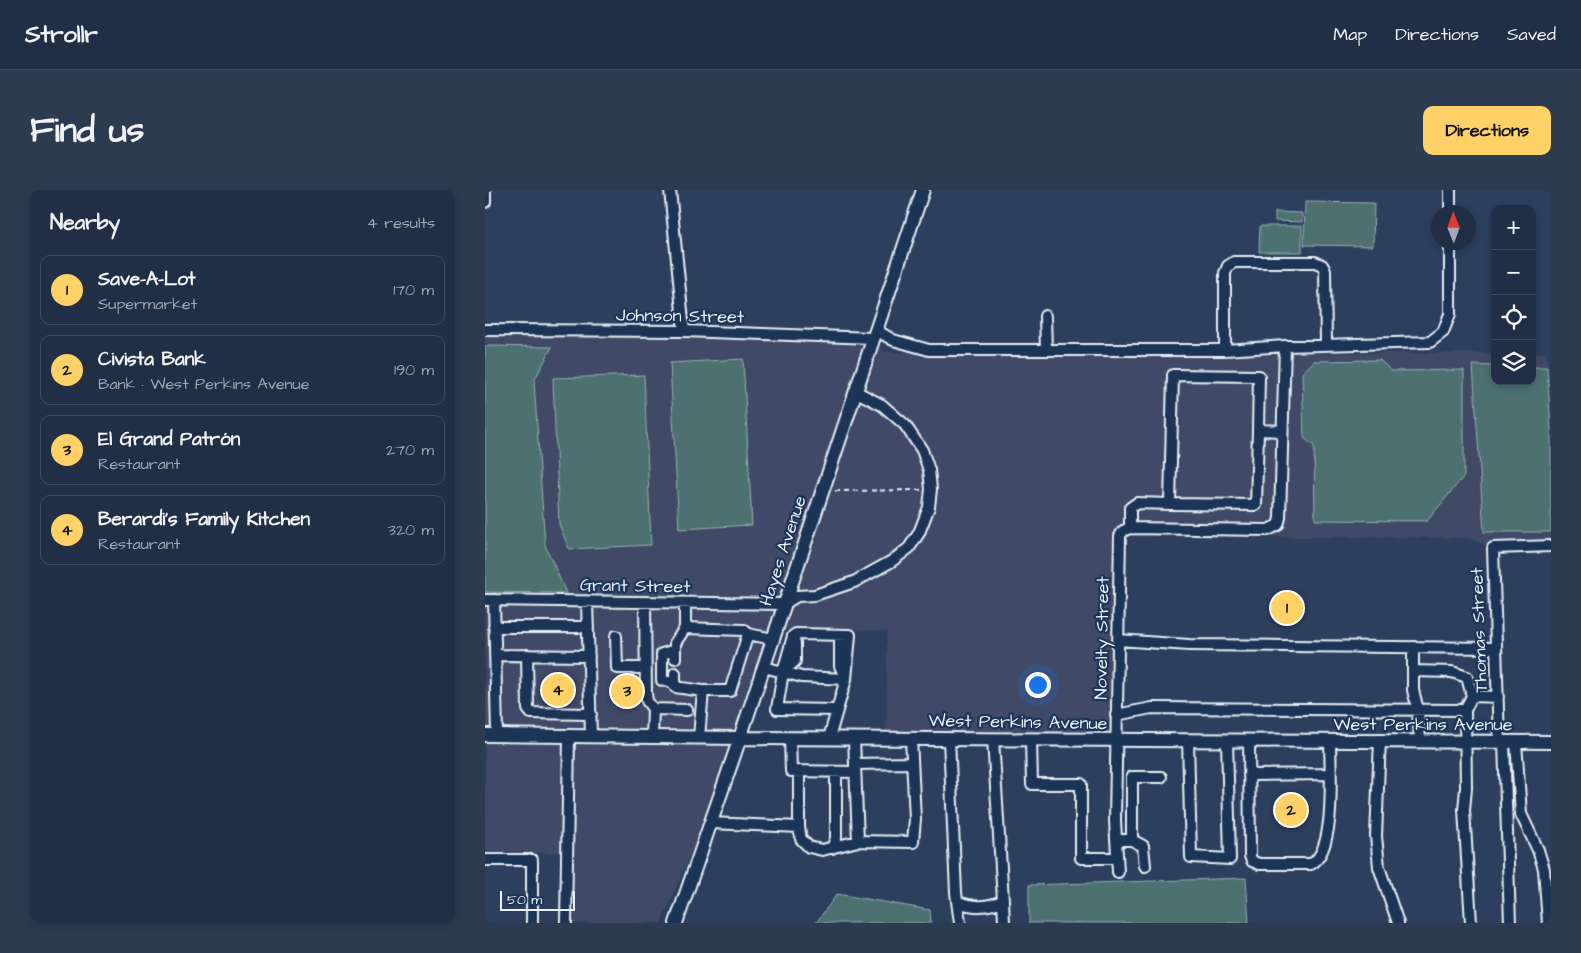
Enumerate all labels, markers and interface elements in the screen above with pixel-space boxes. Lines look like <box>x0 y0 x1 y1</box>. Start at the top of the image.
text: Strollr <box>25 18 98 52</box>
text: Map <box>1333 22 1367 47</box>
text: Directions <box>1395 22 1479 47</box>
text: Saved <box>1507 22 1556 47</box>
text: Find us <box>30 106 144 155</box>
button: Directions <box>1423 106 1551 155</box>
north arrow <box>1431 205 1476 250</box>
map controls <box>1491 205 1536 385</box>
button: + <box>1491 205 1536 250</box>
text: Nearby <box>50 208 120 237</box>
text: 4 results <box>367 212 435 234</box>
button: − <box>1491 250 1536 295</box>
text: Save-A-Lot <box>98 266 196 293</box>
text: 1 <box>66 279 68 301</box>
text: 170 m <box>393 279 434 301</box>
text: Supermarket <box>98 293 197 315</box>
button: locate <box>1491 295 1536 340</box>
street label: Johnson Street <box>616 302 745 330</box>
button: layers <box>1491 340 1536 385</box>
text: Civista Bank <box>98 346 206 373</box>
text: 2 <box>62 359 72 381</box>
text: 190 m <box>394 359 434 381</box>
text: Bank · West Perkins Avenue <box>98 373 309 395</box>
text: El Grand Patrón <box>98 426 240 453</box>
text: 3 <box>63 439 71 461</box>
text: 270 m <box>386 439 434 461</box>
text: Restaurant <box>98 453 180 475</box>
street label: Hayes Avenue <box>753 492 814 610</box>
text: Berardi's Family Kitchen <box>98 506 310 533</box>
text: 4 <box>62 519 72 541</box>
text: 320 m <box>388 519 434 541</box>
text: Restaurant <box>98 533 180 555</box>
street label: Thomas Street <box>1464 566 1494 693</box>
street label: Grant Street <box>580 573 691 599</box>
street label: Novelty Street <box>1088 575 1117 700</box>
pin: 1 <box>1271 589 1303 627</box>
pin: 4 <box>542 671 574 709</box>
pin: 3 <box>611 672 643 710</box>
your location <box>1025 672 1051 698</box>
street label: West Perkins Avenue <box>928 708 1108 736</box>
street label: West Perkins Avenue <box>1334 712 1513 737</box>
pin: 2 <box>1275 791 1307 829</box>
scale bar <box>500 888 575 911</box>
text: 50 m <box>507 890 542 910</box>

